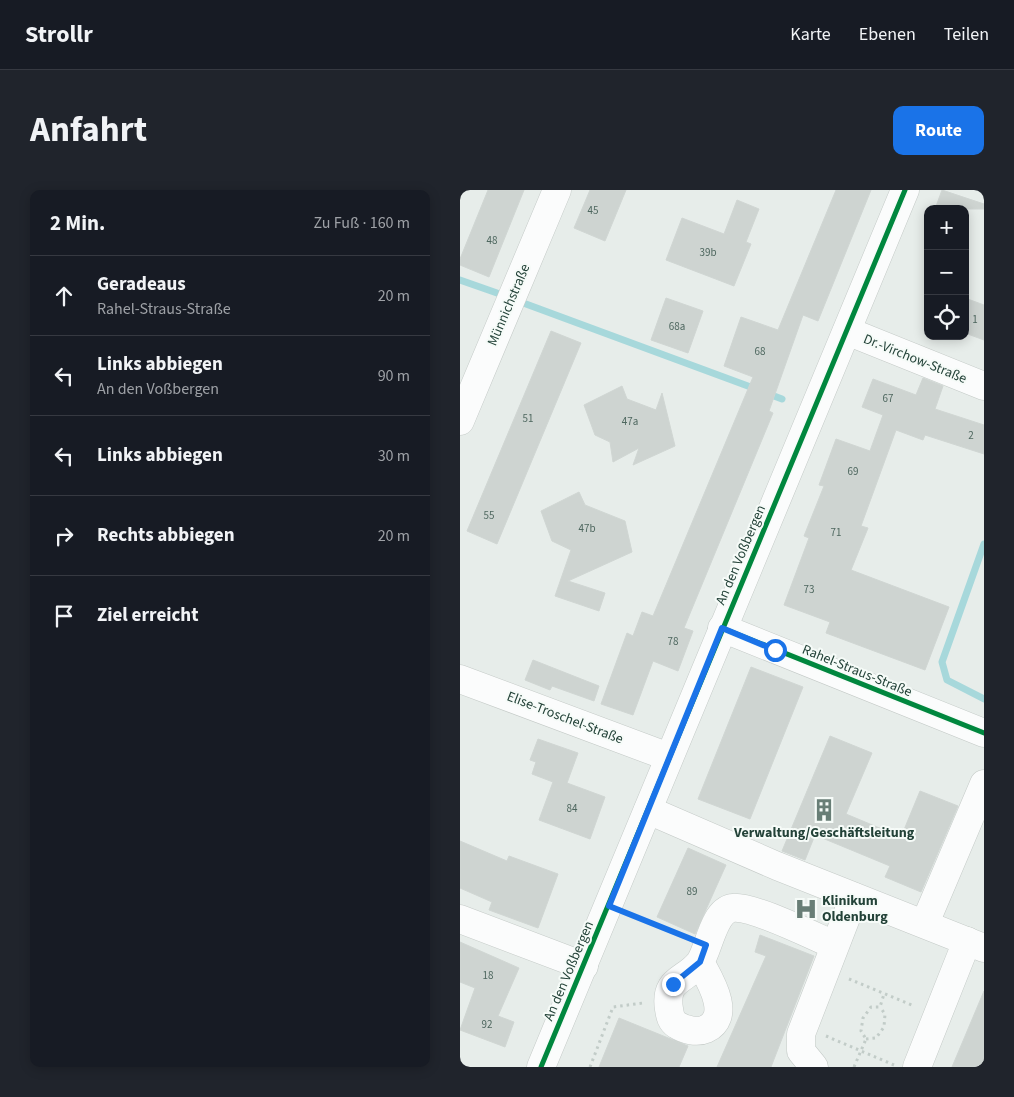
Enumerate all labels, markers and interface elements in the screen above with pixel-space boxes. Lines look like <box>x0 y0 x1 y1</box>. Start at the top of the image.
text: Strollr <box>25 17 93 52</box>
text: Karte <box>790 22 831 47</box>
text: Ebenen <box>859 22 916 47</box>
text: Teilen <box>944 22 989 47</box>
text: Anfahrt <box>30 105 147 155</box>
button: Route <box>893 106 984 155</box>
house number: 45 <box>588 203 598 218</box>
map controls <box>924 205 969 340</box>
button: + <box>924 205 969 250</box>
text: 2 Min. <box>50 208 105 238</box>
text: Zu Fuß · 160 m <box>314 212 410 234</box>
house number: 48 <box>487 233 498 248</box>
house number: 39b <box>699 245 717 260</box>
button: − <box>924 250 969 295</box>
street label: Münnichstraße <box>483 261 535 349</box>
text: Geradeaus <box>97 271 186 298</box>
icon: ahead <box>50 282 78 310</box>
text: 20 m <box>378 285 410 307</box>
button: locate <box>924 295 969 340</box>
text: Rahel-Straus-Straße <box>97 298 231 320</box>
house number: 1 <box>972 312 978 327</box>
house number: 68a <box>669 319 685 334</box>
street label: Dr.-Virchow-Straße <box>860 329 970 389</box>
house number: 68 <box>755 344 766 359</box>
text: Links abbiegen <box>97 351 223 378</box>
icon: left <box>50 362 78 390</box>
text: 90 m <box>378 365 410 387</box>
text: An den Voßbergen <box>97 378 219 400</box>
house number: 67 <box>883 391 893 406</box>
house number: 51 <box>523 411 533 426</box>
house number: 47a <box>622 414 638 429</box>
house number: 2 <box>968 428 974 443</box>
icon: left <box>50 442 78 470</box>
text: Links abbiegen <box>97 442 223 469</box>
text: 30 m <box>378 445 410 467</box>
house number: 69 <box>848 464 858 479</box>
street label: An den Voßbergen <box>711 502 771 608</box>
house number: 55 <box>484 508 494 523</box>
house number: 47b <box>578 521 596 536</box>
icon: right <box>50 522 78 550</box>
text: Rechts abbiegen <box>97 522 235 549</box>
text: 20 m <box>378 525 410 547</box>
house number: 71 <box>831 525 841 540</box>
house number: 73 <box>804 582 814 597</box>
icon: arrive <box>50 602 78 630</box>
text: Ziel erreicht <box>97 602 198 629</box>
house number: 78 <box>668 634 679 649</box>
route start <box>764 639 787 662</box>
street label: Rahel-Straus-Straße <box>799 640 915 702</box>
street label: Elise-Troschel-Straße <box>504 687 626 749</box>
building icon: Verwaltung/Geschäftsleitung <box>811 797 837 823</box>
house number: 84 <box>567 801 578 816</box>
place label: Verwaltung/Geschäftsleitung <box>733 823 915 843</box>
house number: 89 <box>687 884 697 899</box>
place label: Klinikum Oldenburg <box>822 891 888 927</box>
hospital icon: Klinikum Oldenburg <box>793 896 819 922</box>
street label: An den Voßbergen <box>539 918 599 1024</box>
house number: 18 <box>483 968 494 983</box>
route end <box>662 973 685 996</box>
house number: 92 <box>482 1017 492 1032</box>

